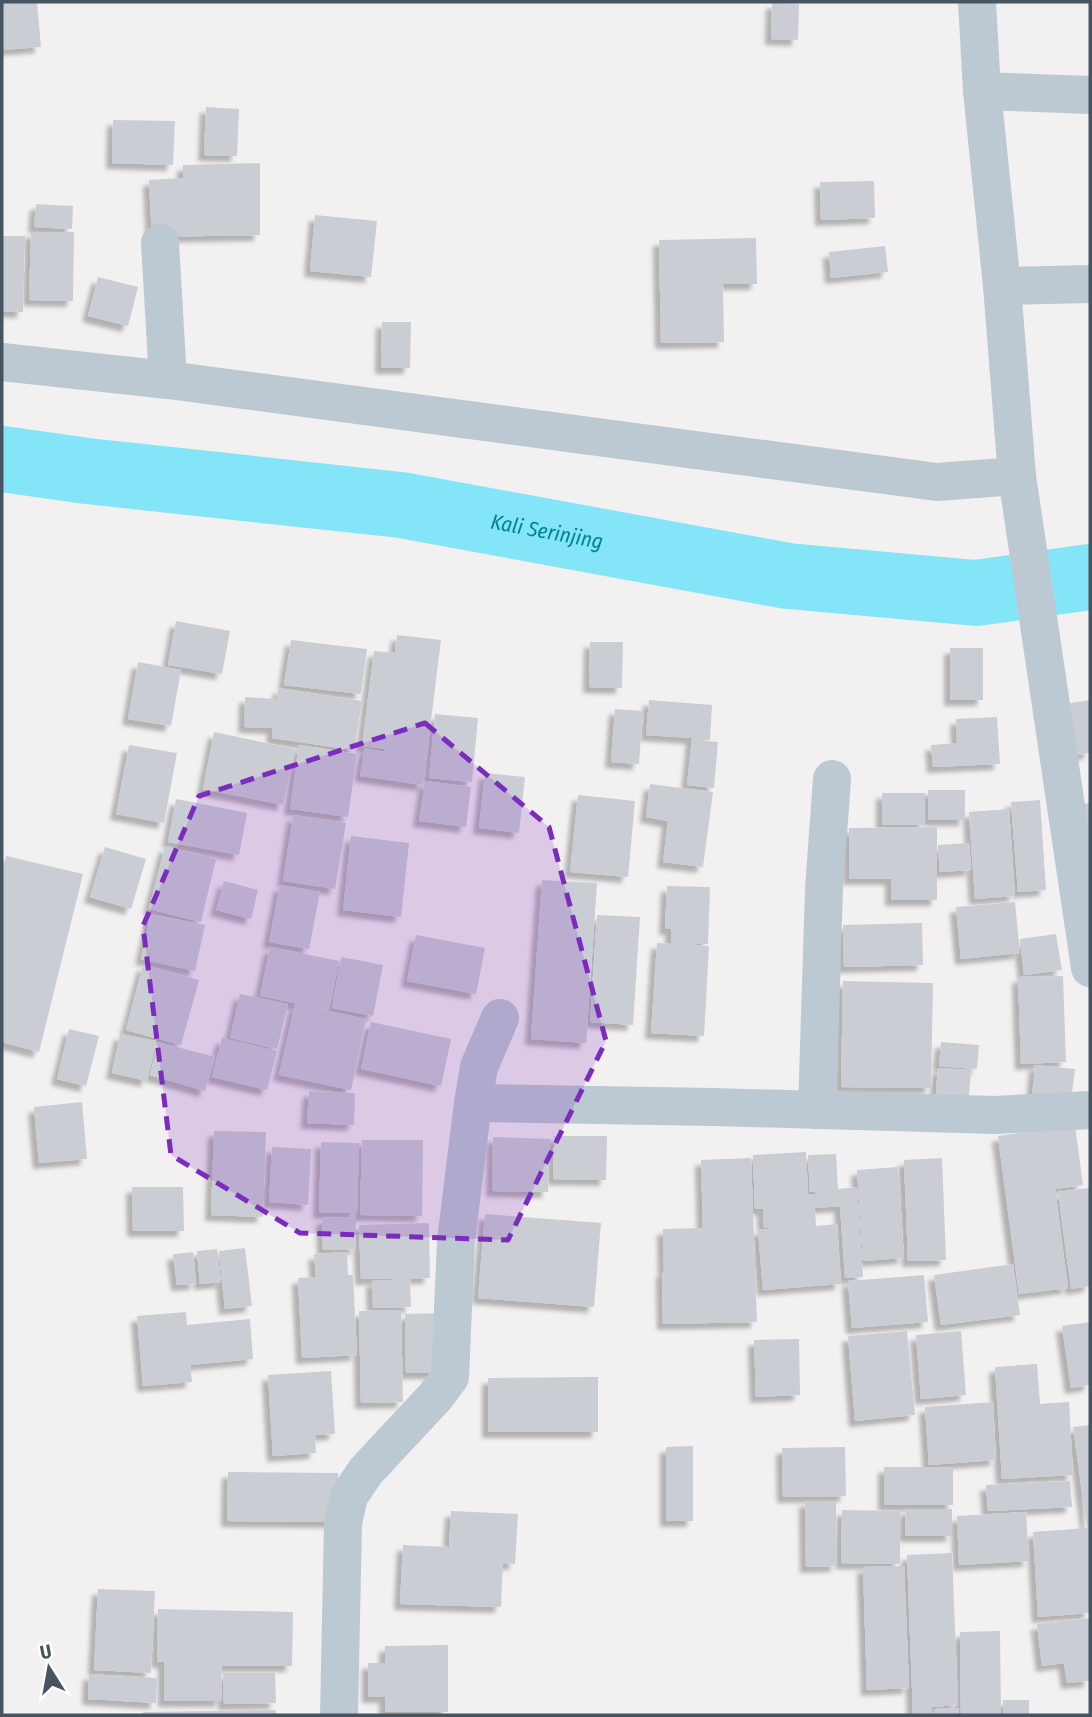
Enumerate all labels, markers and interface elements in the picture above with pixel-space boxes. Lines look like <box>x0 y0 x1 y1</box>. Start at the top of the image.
water label: Kali Serinjing <box>489 509 605 555</box>
north arrow <box>14 1633 84 1703</box>
text: U <box>38 1639 54 1664</box>

